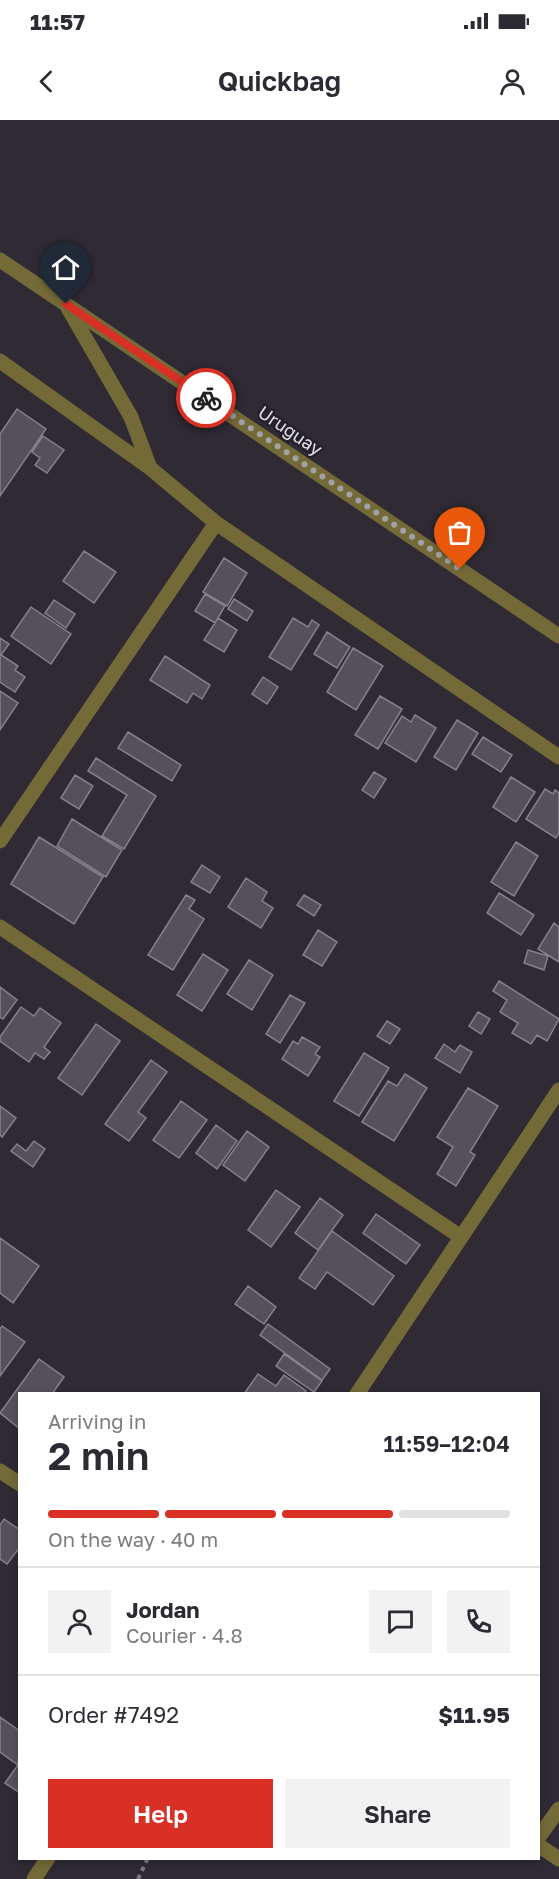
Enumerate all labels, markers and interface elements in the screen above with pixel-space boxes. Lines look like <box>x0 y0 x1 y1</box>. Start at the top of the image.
text: 11:57 <box>30 8 85 35</box>
icon: back <box>30 65 63 98</box>
text: Quickbag <box>218 65 341 97</box>
icon: person <box>496 65 529 98</box>
pin <box>40 242 91 304</box>
icon: home <box>49 251 82 284</box>
courier <box>176 368 236 428</box>
icon: bike <box>190 382 223 415</box>
street label: Uruguay <box>254 401 327 460</box>
pin <box>434 507 485 569</box>
icon: bag <box>443 516 476 549</box>
text: Arriving in <box>48 1409 146 1433</box>
text: 11:59–12:04 <box>383 1430 510 1457</box>
text: 2 min <box>48 1432 149 1479</box>
text: On the way · 40 m <box>48 1527 218 1551</box>
button: person <box>48 1590 111 1653</box>
button: chat <box>369 1590 432 1653</box>
button: phone <box>447 1590 510 1653</box>
text: Jordan <box>126 1596 200 1623</box>
text: Courier · 4.8 <box>126 1623 243 1647</box>
text: Order #7492 <box>48 1701 179 1728</box>
text: $11.95 <box>438 1701 510 1728</box>
button: Help <box>48 1779 273 1848</box>
button: Share <box>285 1779 510 1848</box>

